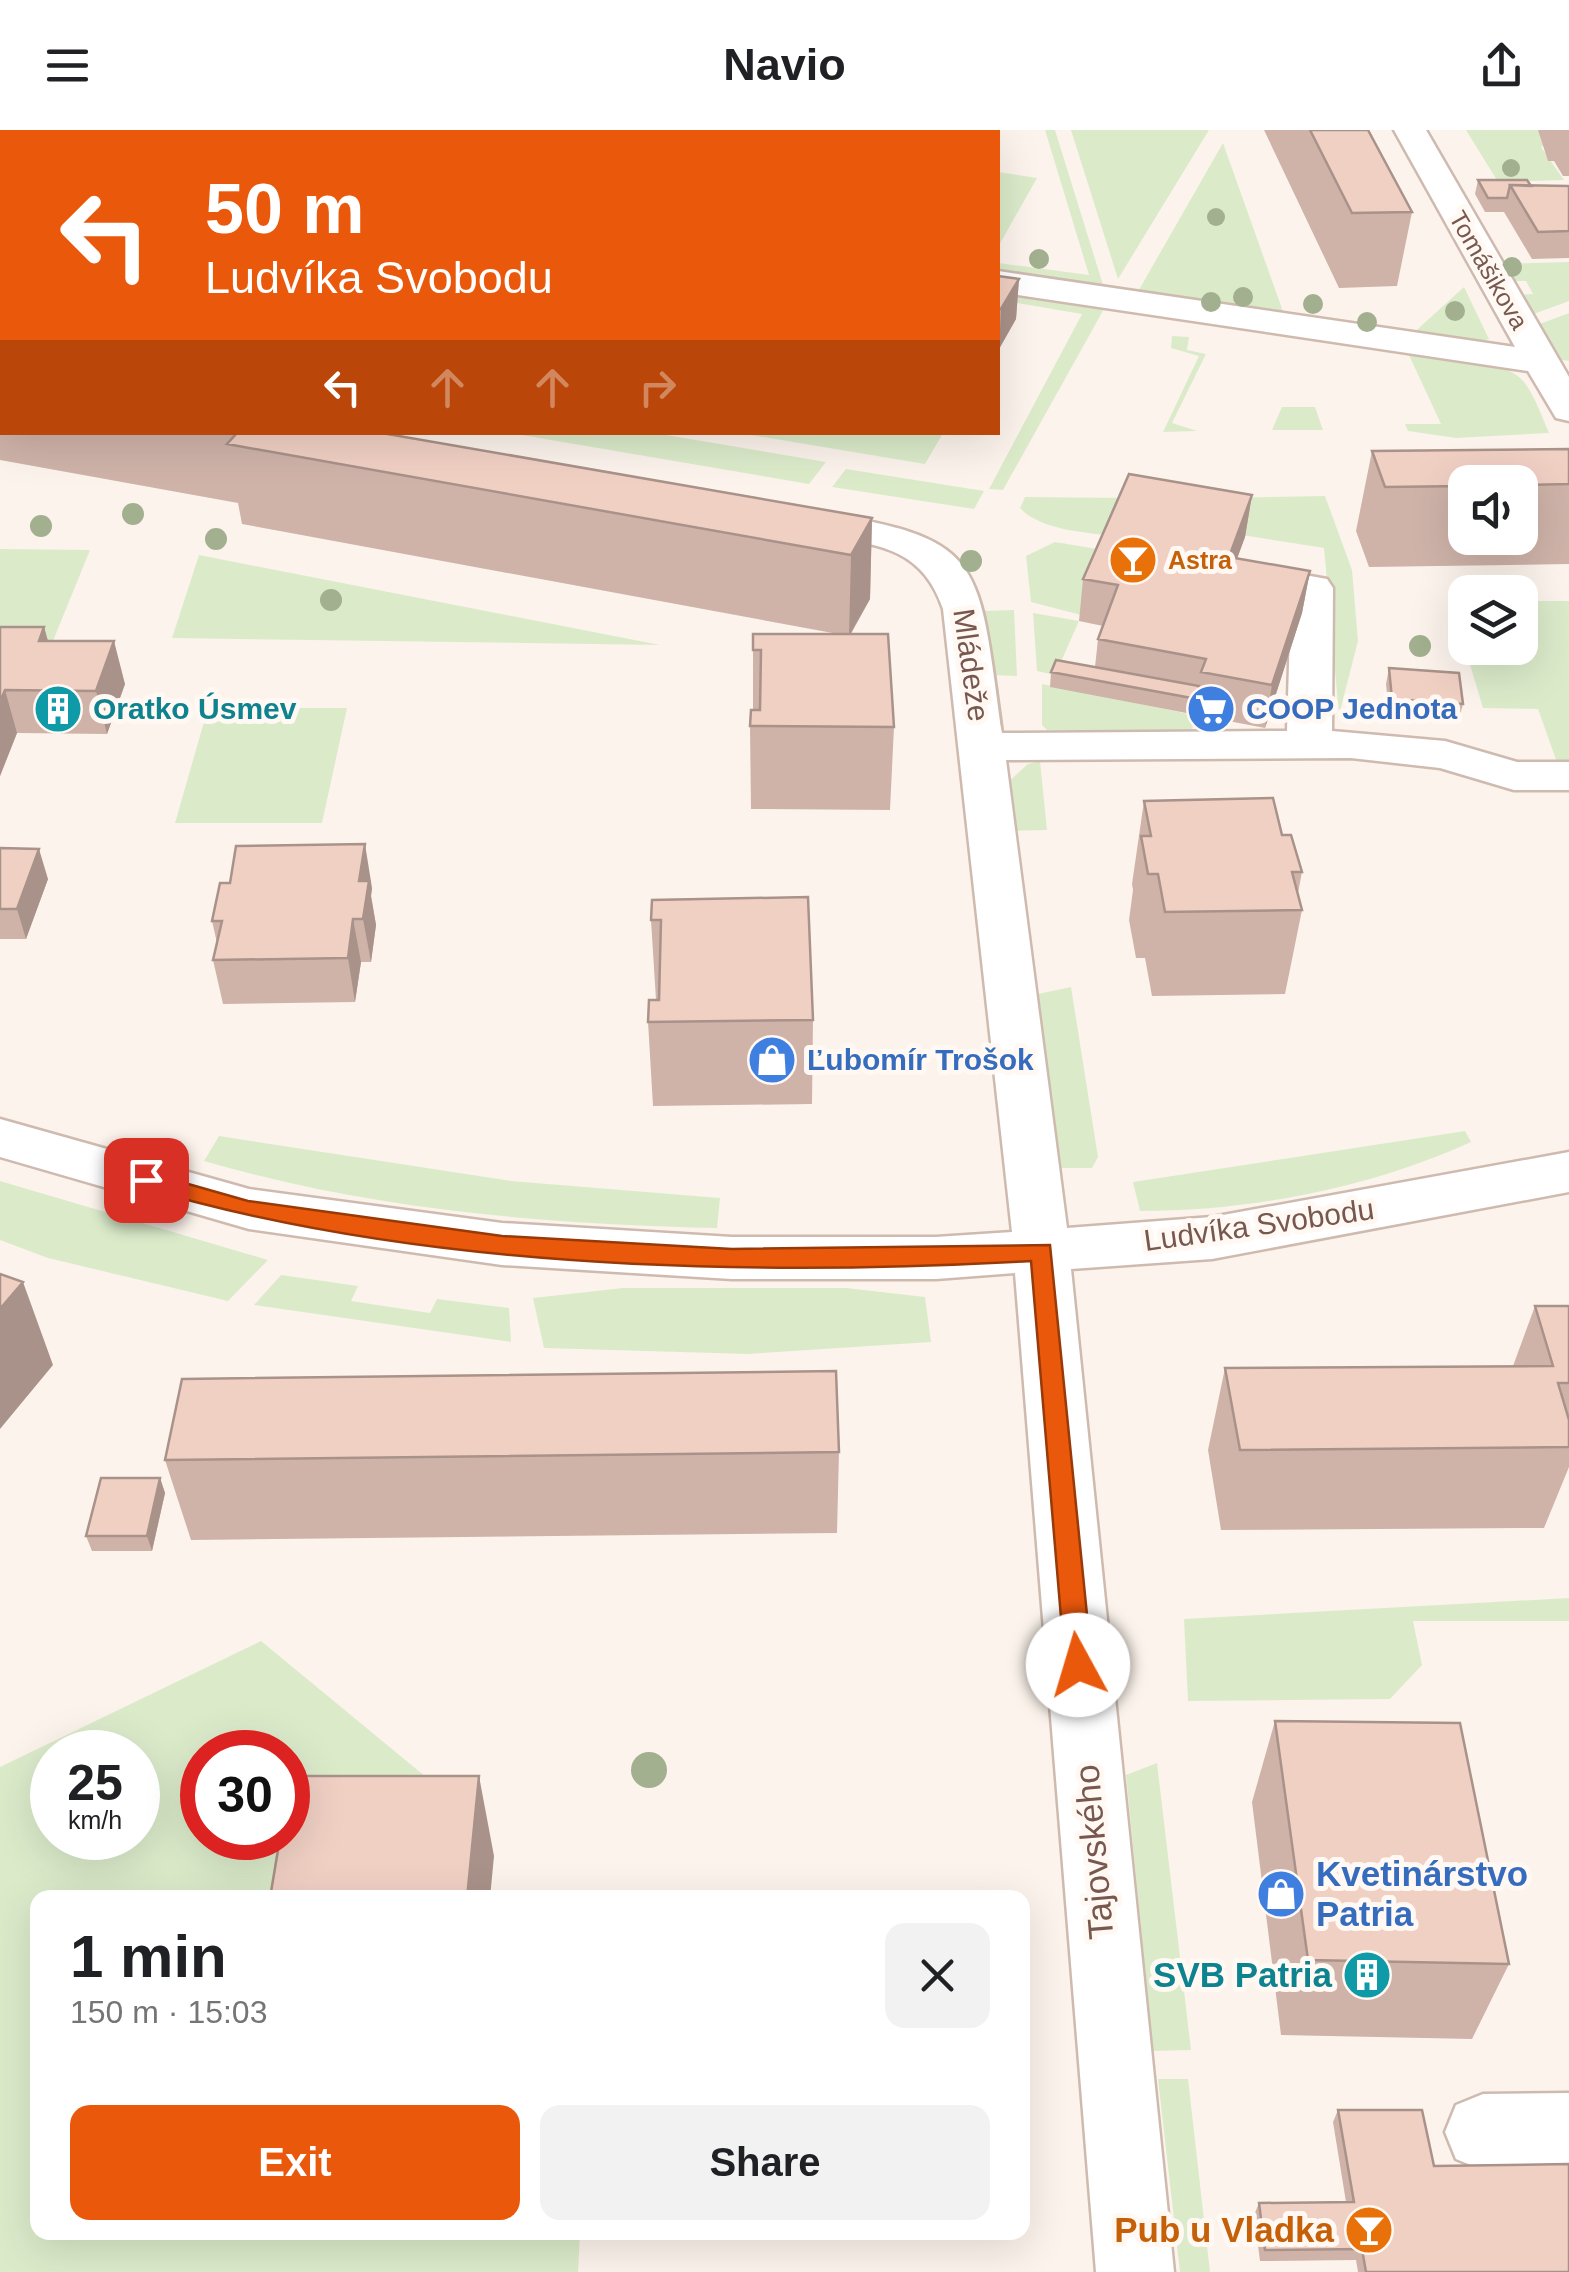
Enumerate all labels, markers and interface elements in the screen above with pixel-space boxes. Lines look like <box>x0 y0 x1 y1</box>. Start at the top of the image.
icon: menu <box>40 38 95 93</box>
icon: share <box>1474 38 1529 93</box>
text: Navio <box>723 39 846 90</box>
icon: left <box>40 170 170 300</box>
text: 50 m <box>205 170 365 248</box>
street label: Tomášikova <box>1444 206 1534 334</box>
text: Ludvíka Svobodu <box>205 252 553 303</box>
icon: left <box>315 360 370 415</box>
icon: ahead <box>420 360 475 415</box>
icon: ahead <box>525 360 580 415</box>
icon: right <box>630 360 685 415</box>
map controls <box>1448 465 1538 665</box>
button: sound <box>1448 465 1538 555</box>
bar icon: Astra <box>1107 534 1159 586</box>
place label: Astra <box>1168 546 1233 574</box>
button: layers <box>1448 575 1538 665</box>
street label: Mládeže <box>947 606 996 723</box>
building icon: Oratko Úsmev <box>32 683 84 735</box>
supermarket icon: COOP Jednota <box>1185 683 1237 735</box>
place label: Oratko Úsmev <box>93 692 297 725</box>
place label: COOP Jednota <box>1246 692 1457 725</box>
shop icon: Ľubomír Trošok <box>746 1034 798 1086</box>
place label: Ľubomír Trošok <box>807 1043 1034 1076</box>
pin <box>104 1138 189 1223</box>
icon: arrive <box>119 1153 174 1208</box>
street label: Ludvíka Svobodu <box>1142 1192 1376 1257</box>
position arrow <box>1026 1613 1130 1717</box>
speed limit sign: 30 <box>180 1730 310 1860</box>
text: 25 <box>67 1755 123 1811</box>
street label: Tajovského <box>1066 1763 1121 1941</box>
text: km/h <box>68 1806 122 1834</box>
place label: Kvetinárstvo Patria <box>1316 1854 1528 1933</box>
shop icon: Kvetinárstvo Patria <box>1255 1868 1307 1920</box>
text: 1 min <box>70 1923 227 1990</box>
button: close <box>885 1923 990 2028</box>
building icon: SVB Patria <box>1341 1949 1393 2001</box>
place label: SVB Patria <box>1153 1955 1333 1994</box>
text: 150 m · 15:03 <box>70 1994 267 2030</box>
button: Exit <box>70 2105 520 2220</box>
button: Share <box>540 2105 990 2220</box>
bar icon: Pub u Vladka <box>1343 2204 1395 2256</box>
place label: Pub u Vladka <box>1114 2210 1335 2249</box>

